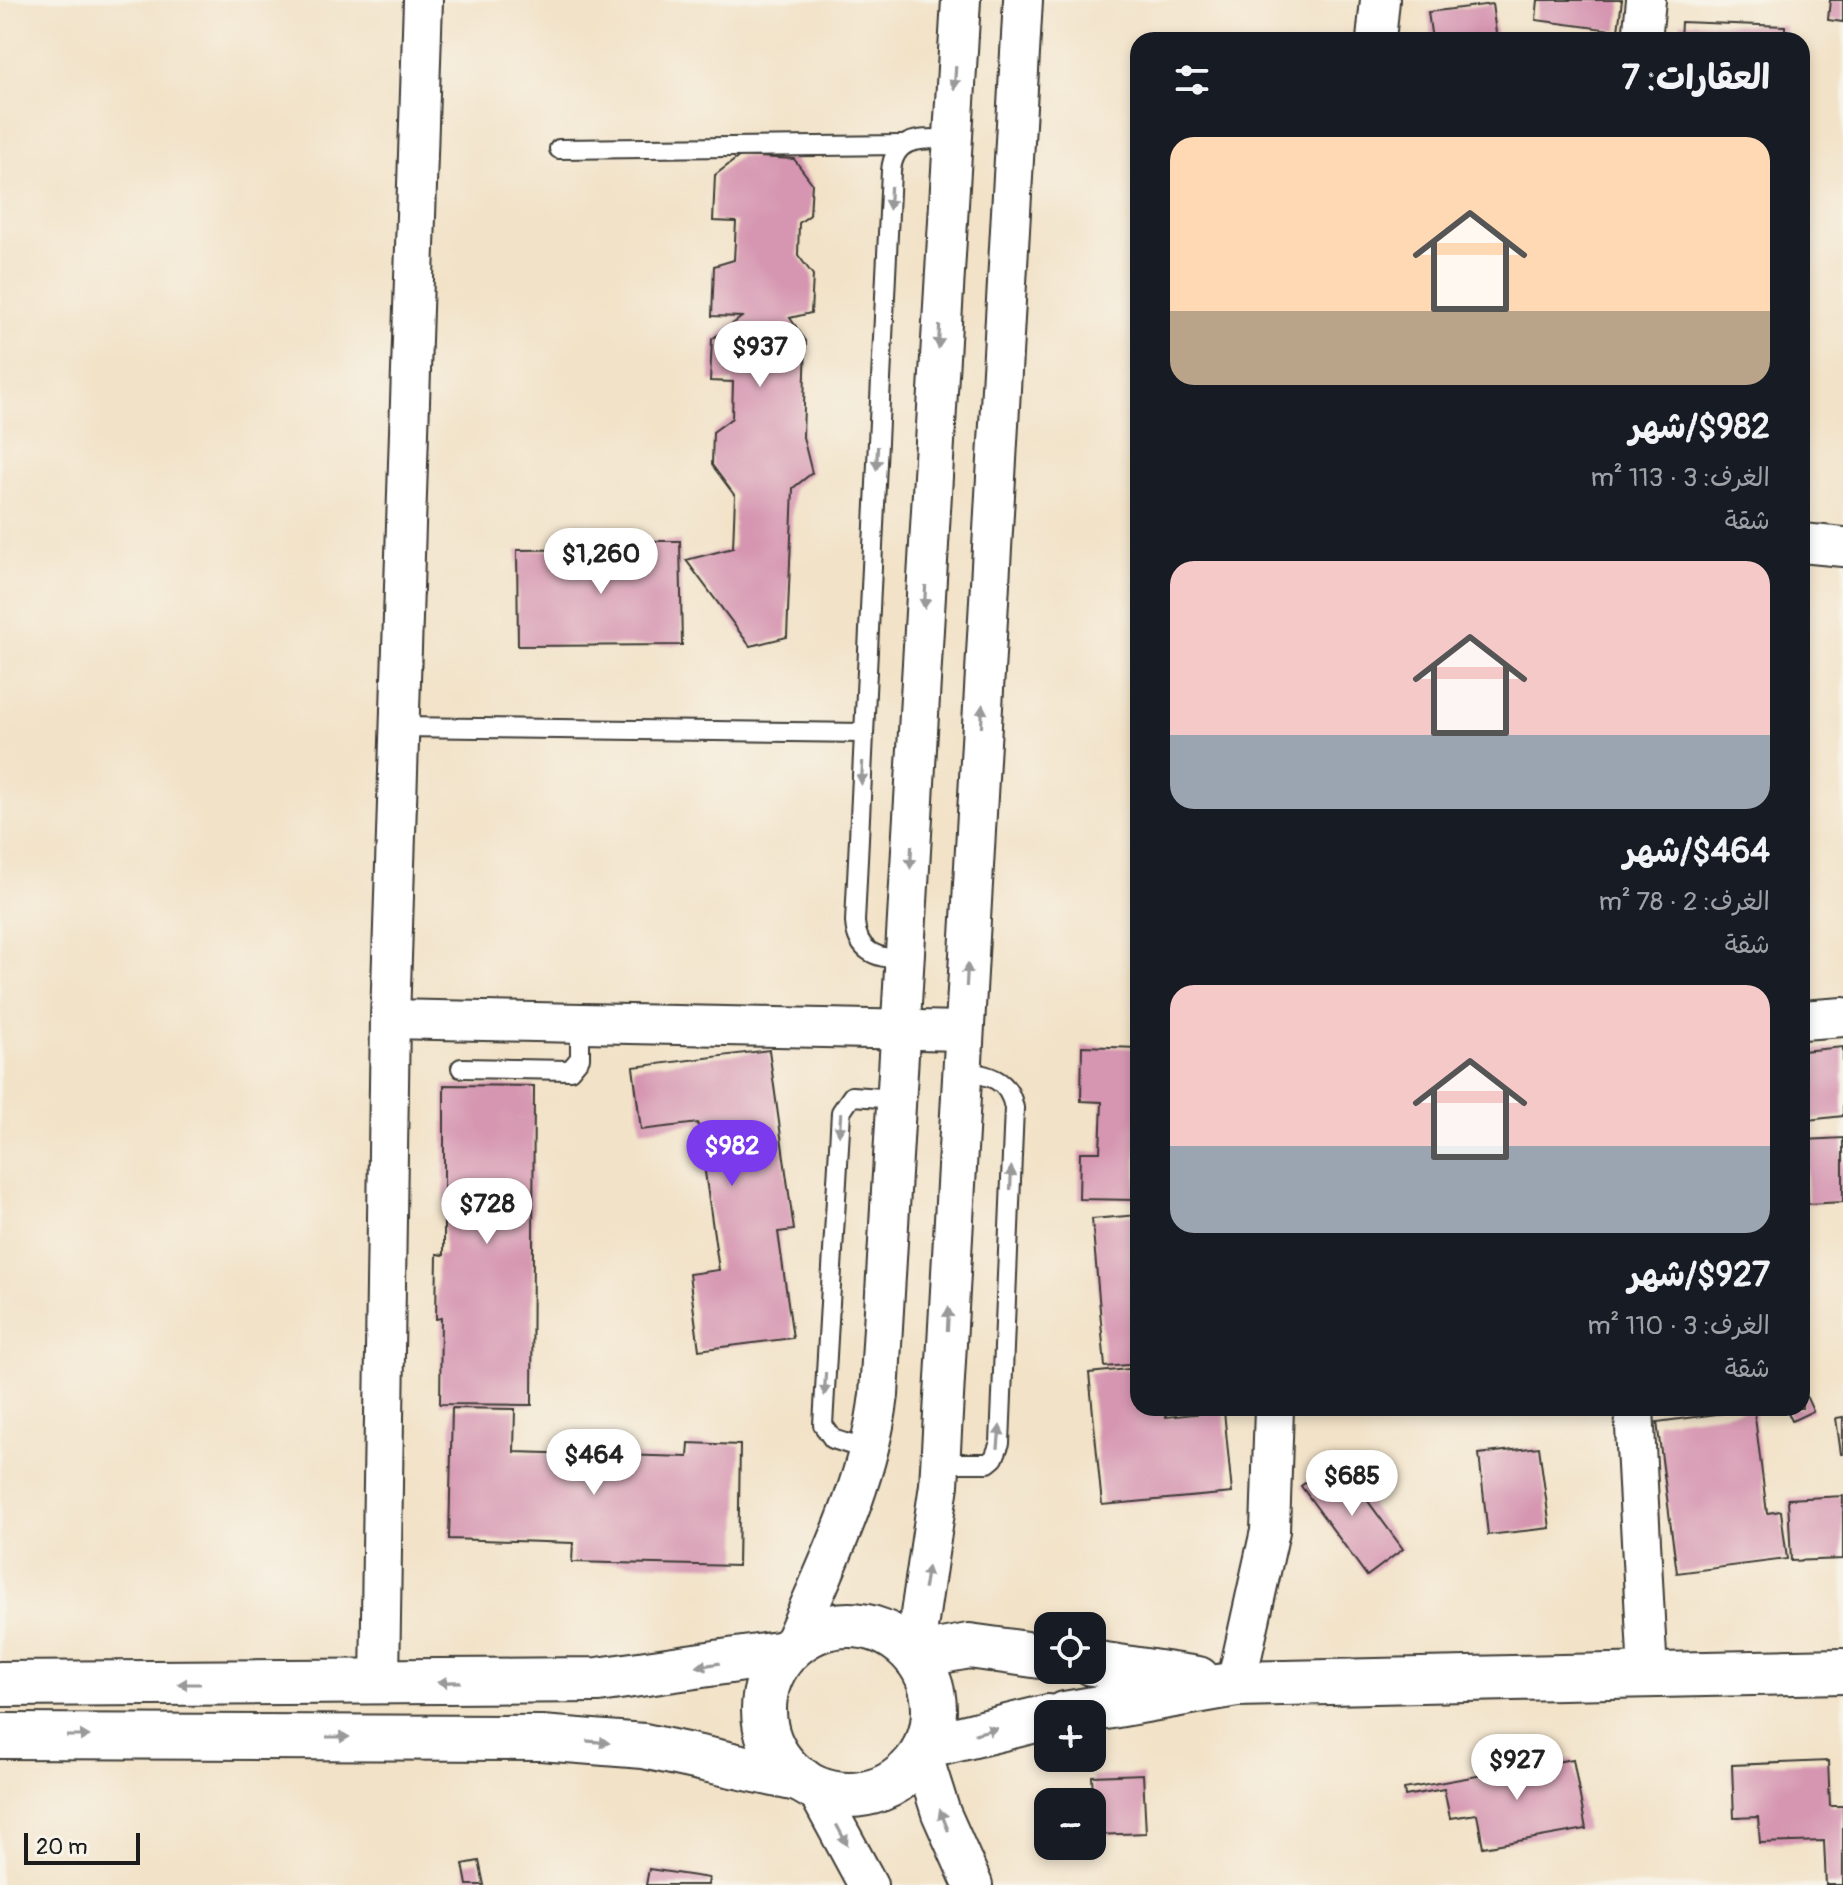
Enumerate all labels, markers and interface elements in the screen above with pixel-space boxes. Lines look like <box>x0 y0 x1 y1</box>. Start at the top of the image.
text: العقارات: 7 <box>1622 57 1770 100</box>
icon: filters <box>1170 58 1214 102</box>
one-way arrow <box>948 66 961 91</box>
one-way arrow <box>883 186 896 211</box>
icon: home <box>1398 189 1542 333</box>
pin: $937 <box>713 321 807 389</box>
one-way arrow <box>932 325 945 350</box>
text: $937 <box>732 331 788 363</box>
text: $982/شهر <box>1629 406 1770 449</box>
one-way arrow <box>870 446 883 471</box>
text: الغرف: 3 · 113 m² <box>1591 462 1770 494</box>
text: شقة <box>1725 505 1770 537</box>
pin: $1,260 <box>536 528 666 596</box>
text: $1,260 <box>562 538 640 570</box>
one-way arrow <box>918 585 931 610</box>
icon: home <box>1398 613 1542 757</box>
one-way arrow <box>976 703 989 728</box>
one-way arrow <box>855 761 868 786</box>
text: $464/شهر <box>1624 830 1770 873</box>
one-way arrow <box>904 845 917 870</box>
text: الغرف: 2 · 78 m² <box>1599 886 1770 918</box>
text: شقة <box>1725 929 1770 961</box>
one-way arrow <box>961 962 974 987</box>
icon: home <box>1398 1037 1542 1181</box>
one-way arrow <box>834 1112 847 1137</box>
pin: $982 <box>685 1120 779 1188</box>
text: $982 <box>704 1130 760 1162</box>
one-way arrow <box>1005 1164 1018 1190</box>
pin: $728 <box>440 1178 534 1246</box>
text: $728 <box>459 1188 515 1220</box>
text: $927/شهر <box>1628 1254 1770 1297</box>
one-way arrow <box>942 1306 955 1331</box>
text: الغرف: 3 · 110 m² <box>1588 1310 1770 1342</box>
text: شقة <box>1725 1353 1770 1385</box>
one-way arrow <box>818 1372 831 1397</box>
one-way arrow <box>993 1424 1006 1449</box>
pin: $464 <box>547 1429 641 1497</box>
text: $464 <box>564 1439 624 1471</box>
pin: $685 <box>1305 1450 1399 1518</box>
text: $685 <box>1324 1460 1380 1492</box>
one-way arrow <box>920 1565 933 1590</box>
map controls <box>1034 1612 1106 1860</box>
button: locate <box>1034 1612 1106 1684</box>
one-way arrow <box>695 1659 720 1672</box>
one-way arrow <box>436 1676 461 1689</box>
one-way arrow <box>176 1678 201 1690</box>
button: + <box>1034 1700 1106 1772</box>
one-way arrow <box>974 1725 999 1737</box>
one-way arrow <box>66 1730 91 1743</box>
one-way arrow <box>326 1731 351 1744</box>
pin: $927 <box>1470 1734 1564 1802</box>
one-way arrow <box>586 1736 611 1749</box>
text: $927 <box>1489 1744 1545 1776</box>
button: − <box>1034 1788 1106 1860</box>
one-way arrow <box>937 1808 950 1832</box>
one-way arrow <box>836 1824 849 1847</box>
scale bar <box>24 1829 140 1865</box>
text: 20 m <box>36 1833 88 1861</box>

